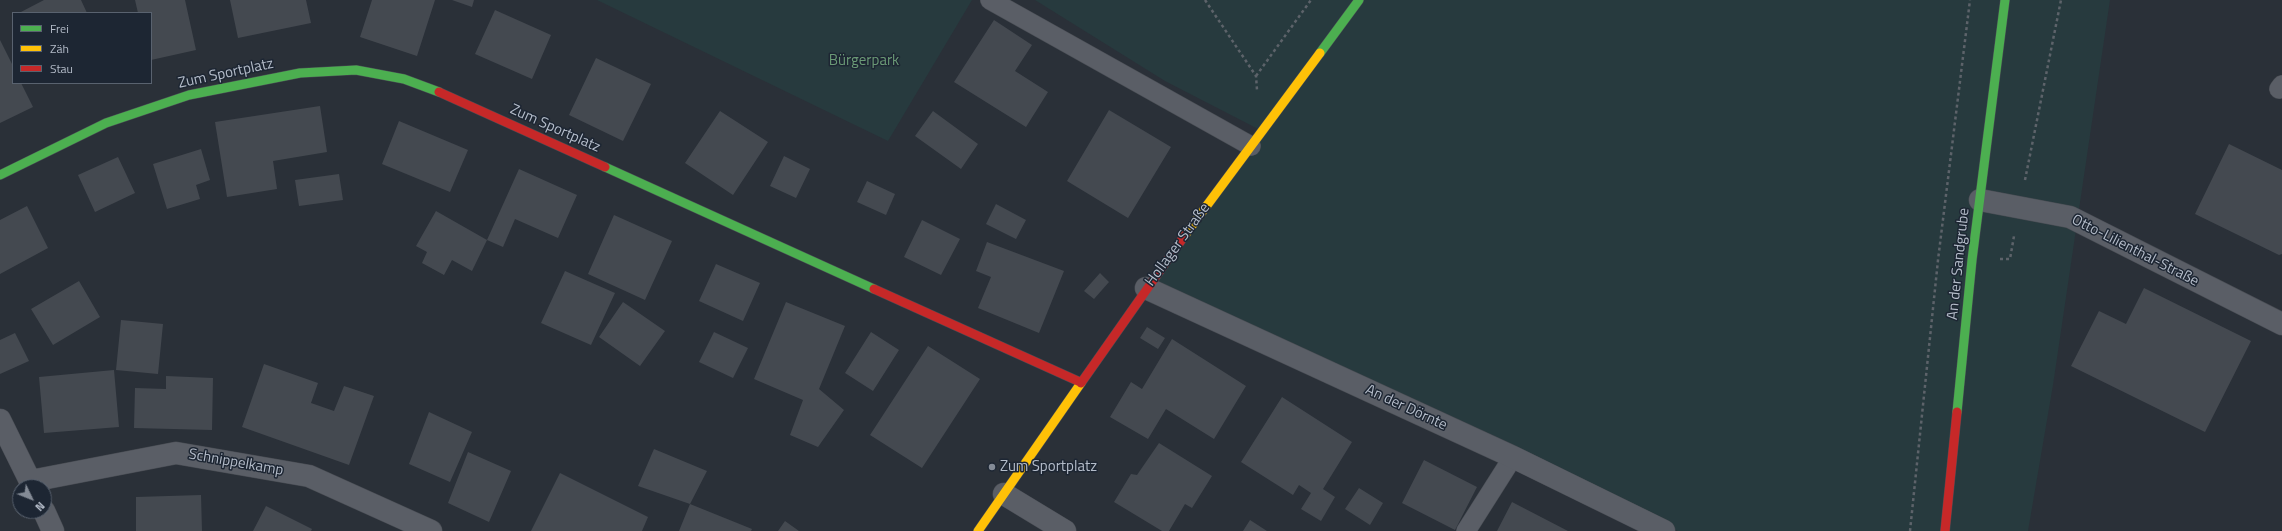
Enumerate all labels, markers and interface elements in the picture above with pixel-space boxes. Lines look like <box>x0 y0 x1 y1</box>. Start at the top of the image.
legend <box>12 12 152 84</box>
text: Frei <box>50 19 69 38</box>
text: Zäh <box>50 39 69 58</box>
park label: Bürgerpark <box>829 52 899 70</box>
street label: Zum Sportplatz <box>177 55 275 93</box>
text: Stau <box>50 59 73 78</box>
street label: Zum Sportplatz <box>507 101 603 157</box>
street label: Hollager Straße <box>1142 200 1214 290</box>
street label: An der Sandgrube <box>1944 207 1974 321</box>
street label: Otto-Lilienthal-Straße <box>2068 211 2202 291</box>
street label: An der Dörnte <box>1362 381 1450 435</box>
street label: Schnippelkamp <box>187 446 285 480</box>
place label: Zum Sportplatz <box>1000 458 1097 476</box>
marker: Zum Sportplatz <box>987 462 997 472</box>
north arrow <box>12 479 52 519</box>
text: N <box>32 498 48 515</box>

